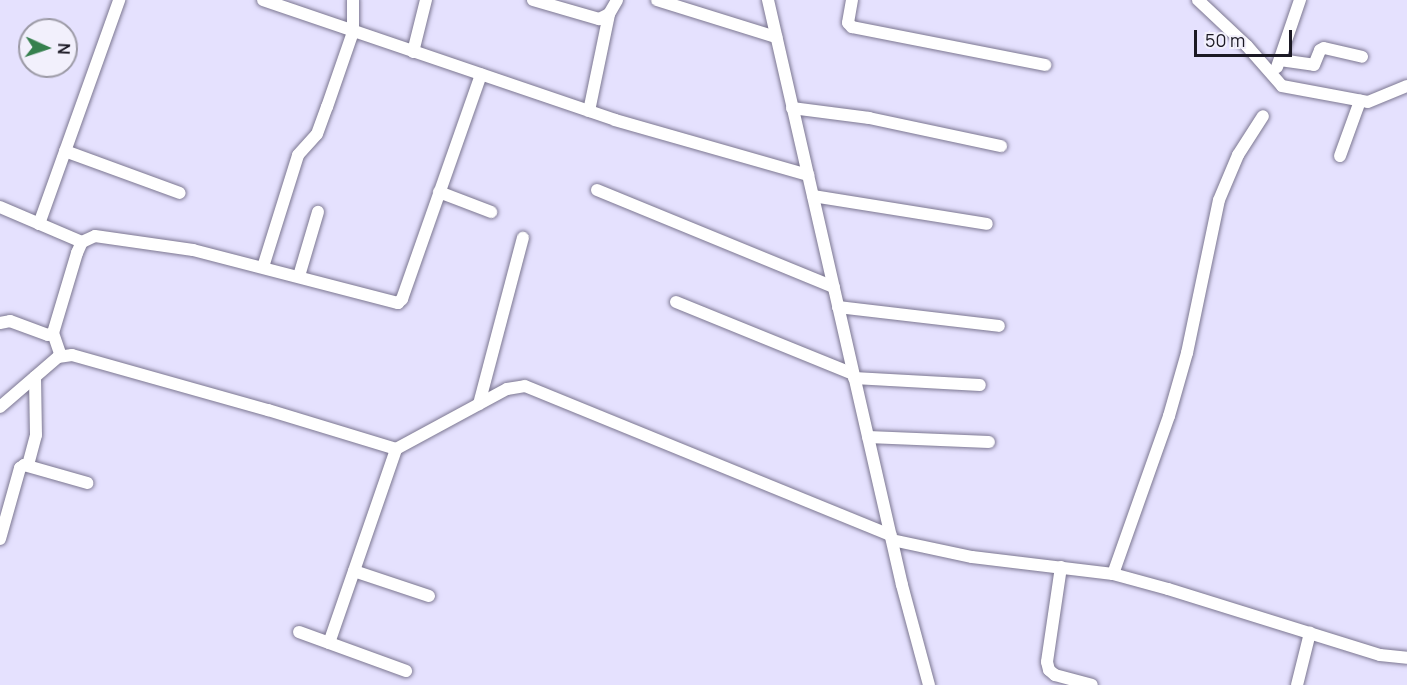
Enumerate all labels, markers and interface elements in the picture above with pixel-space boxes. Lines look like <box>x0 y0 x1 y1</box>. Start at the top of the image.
north arrow <box>18 18 78 78</box>
scale bar <box>1197 18 1294 56</box>
text: 50 m <box>1205 28 1245 52</box>
text: N <box>53 43 75 55</box>

